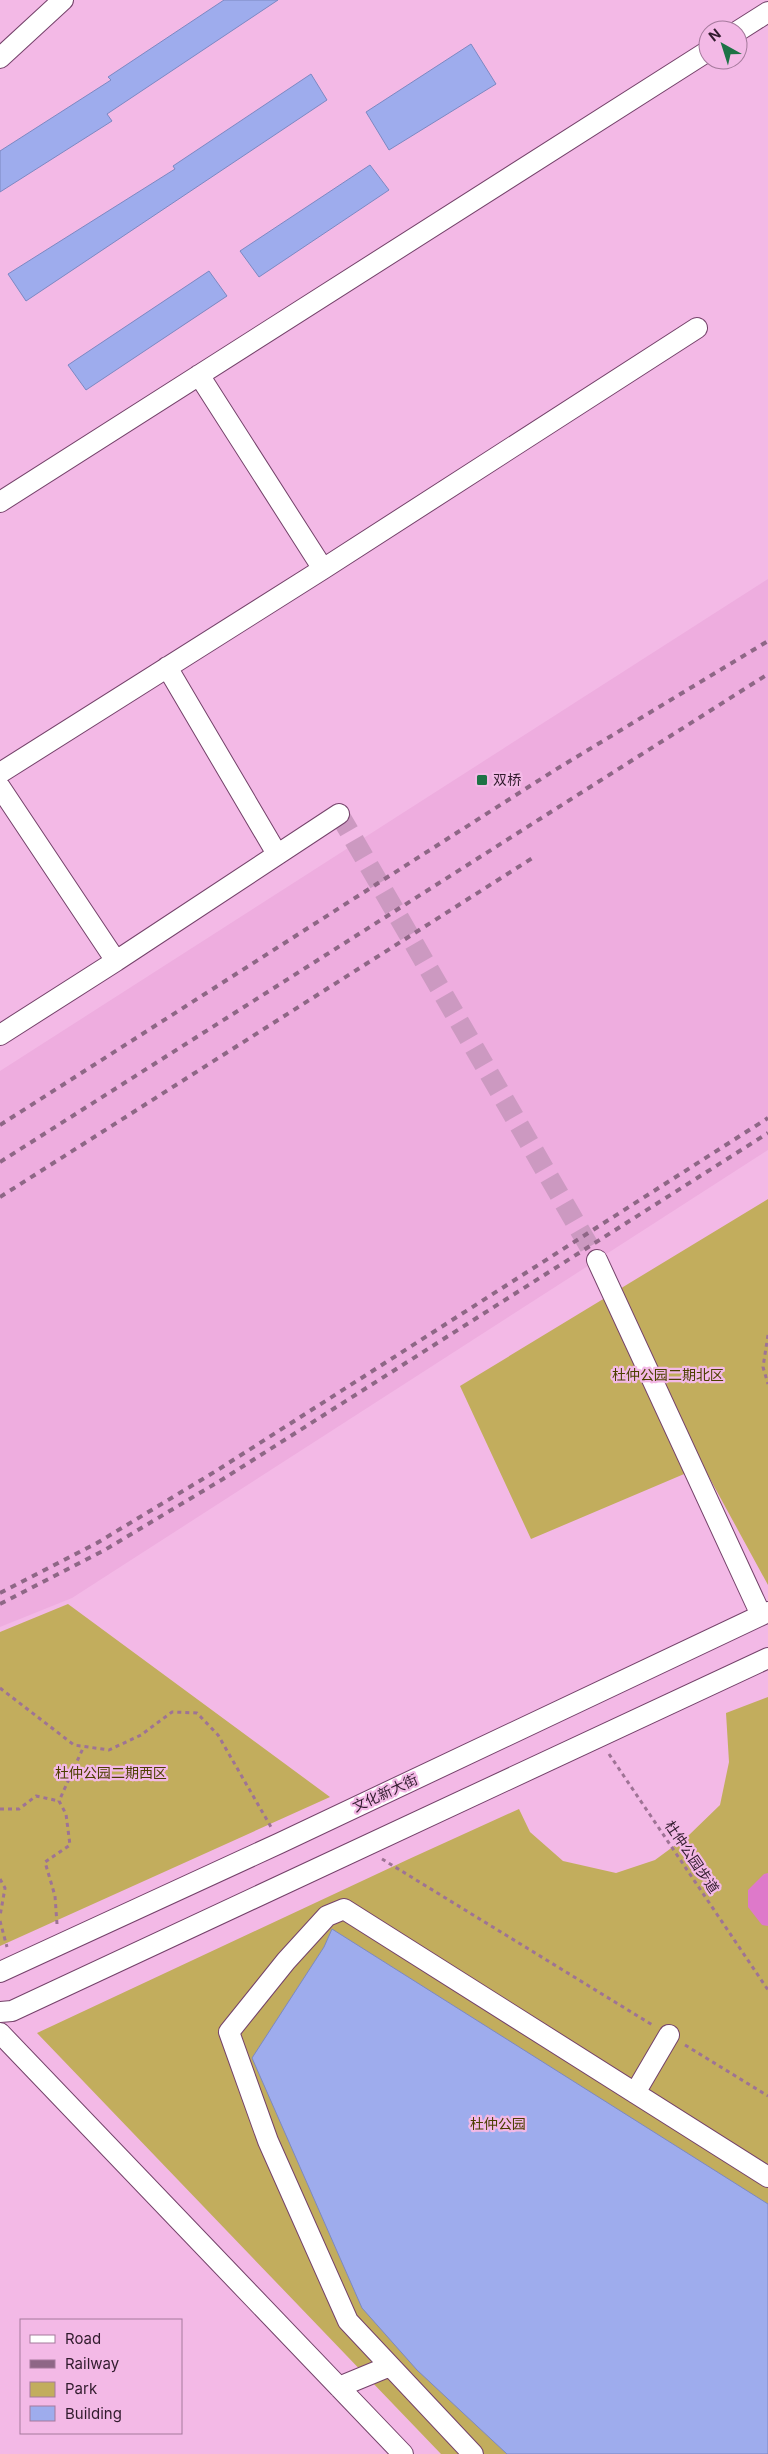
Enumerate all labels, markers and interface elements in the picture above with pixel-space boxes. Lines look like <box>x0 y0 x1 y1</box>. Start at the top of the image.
north arrow <box>698 20 748 70</box>
text: N <box>705 25 724 44</box>
place label: 双桥 <box>493 771 521 788</box>
marker: 双桥 <box>475 773 489 787</box>
park label: 杜仲公园二期北区 <box>612 1366 724 1383</box>
park label: 杜仲公园二期西区 <box>55 1764 167 1781</box>
street label: 文化新大街 <box>349 1770 420 1815</box>
street label: 杜仲公园步道 <box>662 1817 723 1896</box>
park label: 杜仲公园 <box>470 2115 526 2132</box>
legend <box>20 2319 182 2434</box>
text: Road <box>65 2329 101 2348</box>
text: Railway <box>65 2354 120 2373</box>
text: Park <box>65 2379 98 2398</box>
text: Building <box>65 2404 122 2423</box>

